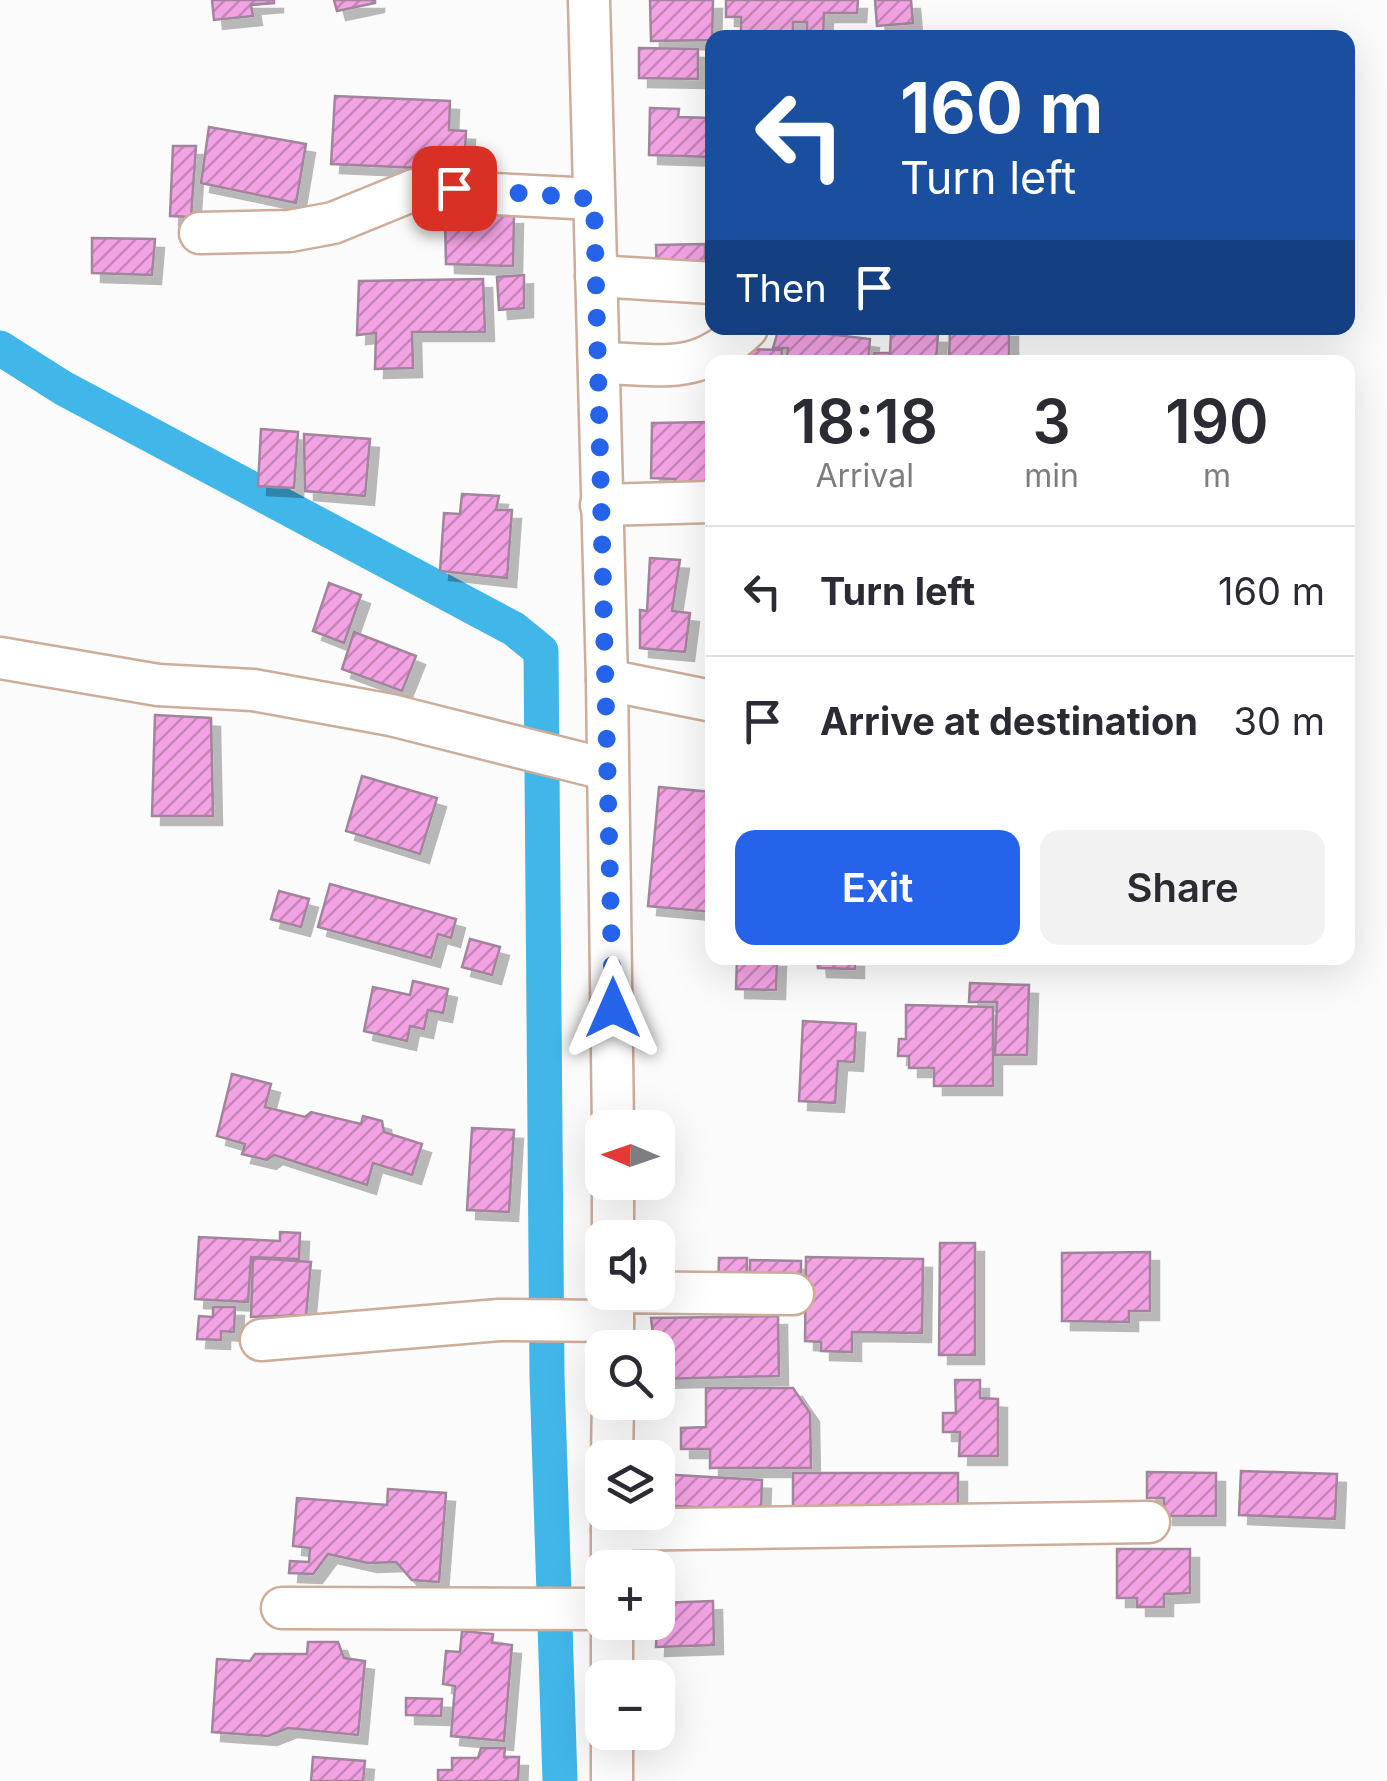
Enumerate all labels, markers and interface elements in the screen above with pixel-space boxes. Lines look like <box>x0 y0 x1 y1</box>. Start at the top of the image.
text: 160 m <box>900 65 1103 150</box>
icon: left <box>735 70 865 200</box>
pin <box>412 146 497 231</box>
text: Turn left <box>900 150 1076 205</box>
icon: arrive <box>427 161 482 216</box>
icon: arrive <box>847 260 902 315</box>
text: Then <box>735 265 827 311</box>
text: 18:18 <box>791 385 938 457</box>
text: 3 <box>1033 385 1071 457</box>
text: 190 <box>1165 385 1269 457</box>
text: Arrival <box>815 456 914 495</box>
text: min <box>1024 456 1079 495</box>
text: m <box>1203 456 1231 495</box>
icon: left <box>735 564 790 619</box>
text: Turn left <box>820 568 975 614</box>
text: 160 m <box>1218 568 1325 614</box>
icon: arrive <box>735 694 790 749</box>
text: Arrive at destination <box>820 698 1198 744</box>
text: 30 m <box>1234 698 1325 744</box>
button: Exit <box>735 830 1020 945</box>
button: Share <box>1040 830 1325 945</box>
position arrow <box>561 956 665 1060</box>
north arrow <box>585 1110 675 1200</box>
map controls <box>585 1110 675 1750</box>
button: sound <box>585 1220 675 1310</box>
button: search <box>585 1330 675 1420</box>
button: layers <box>585 1440 675 1530</box>
button: + <box>585 1550 675 1640</box>
button: − <box>585 1660 675 1750</box>

